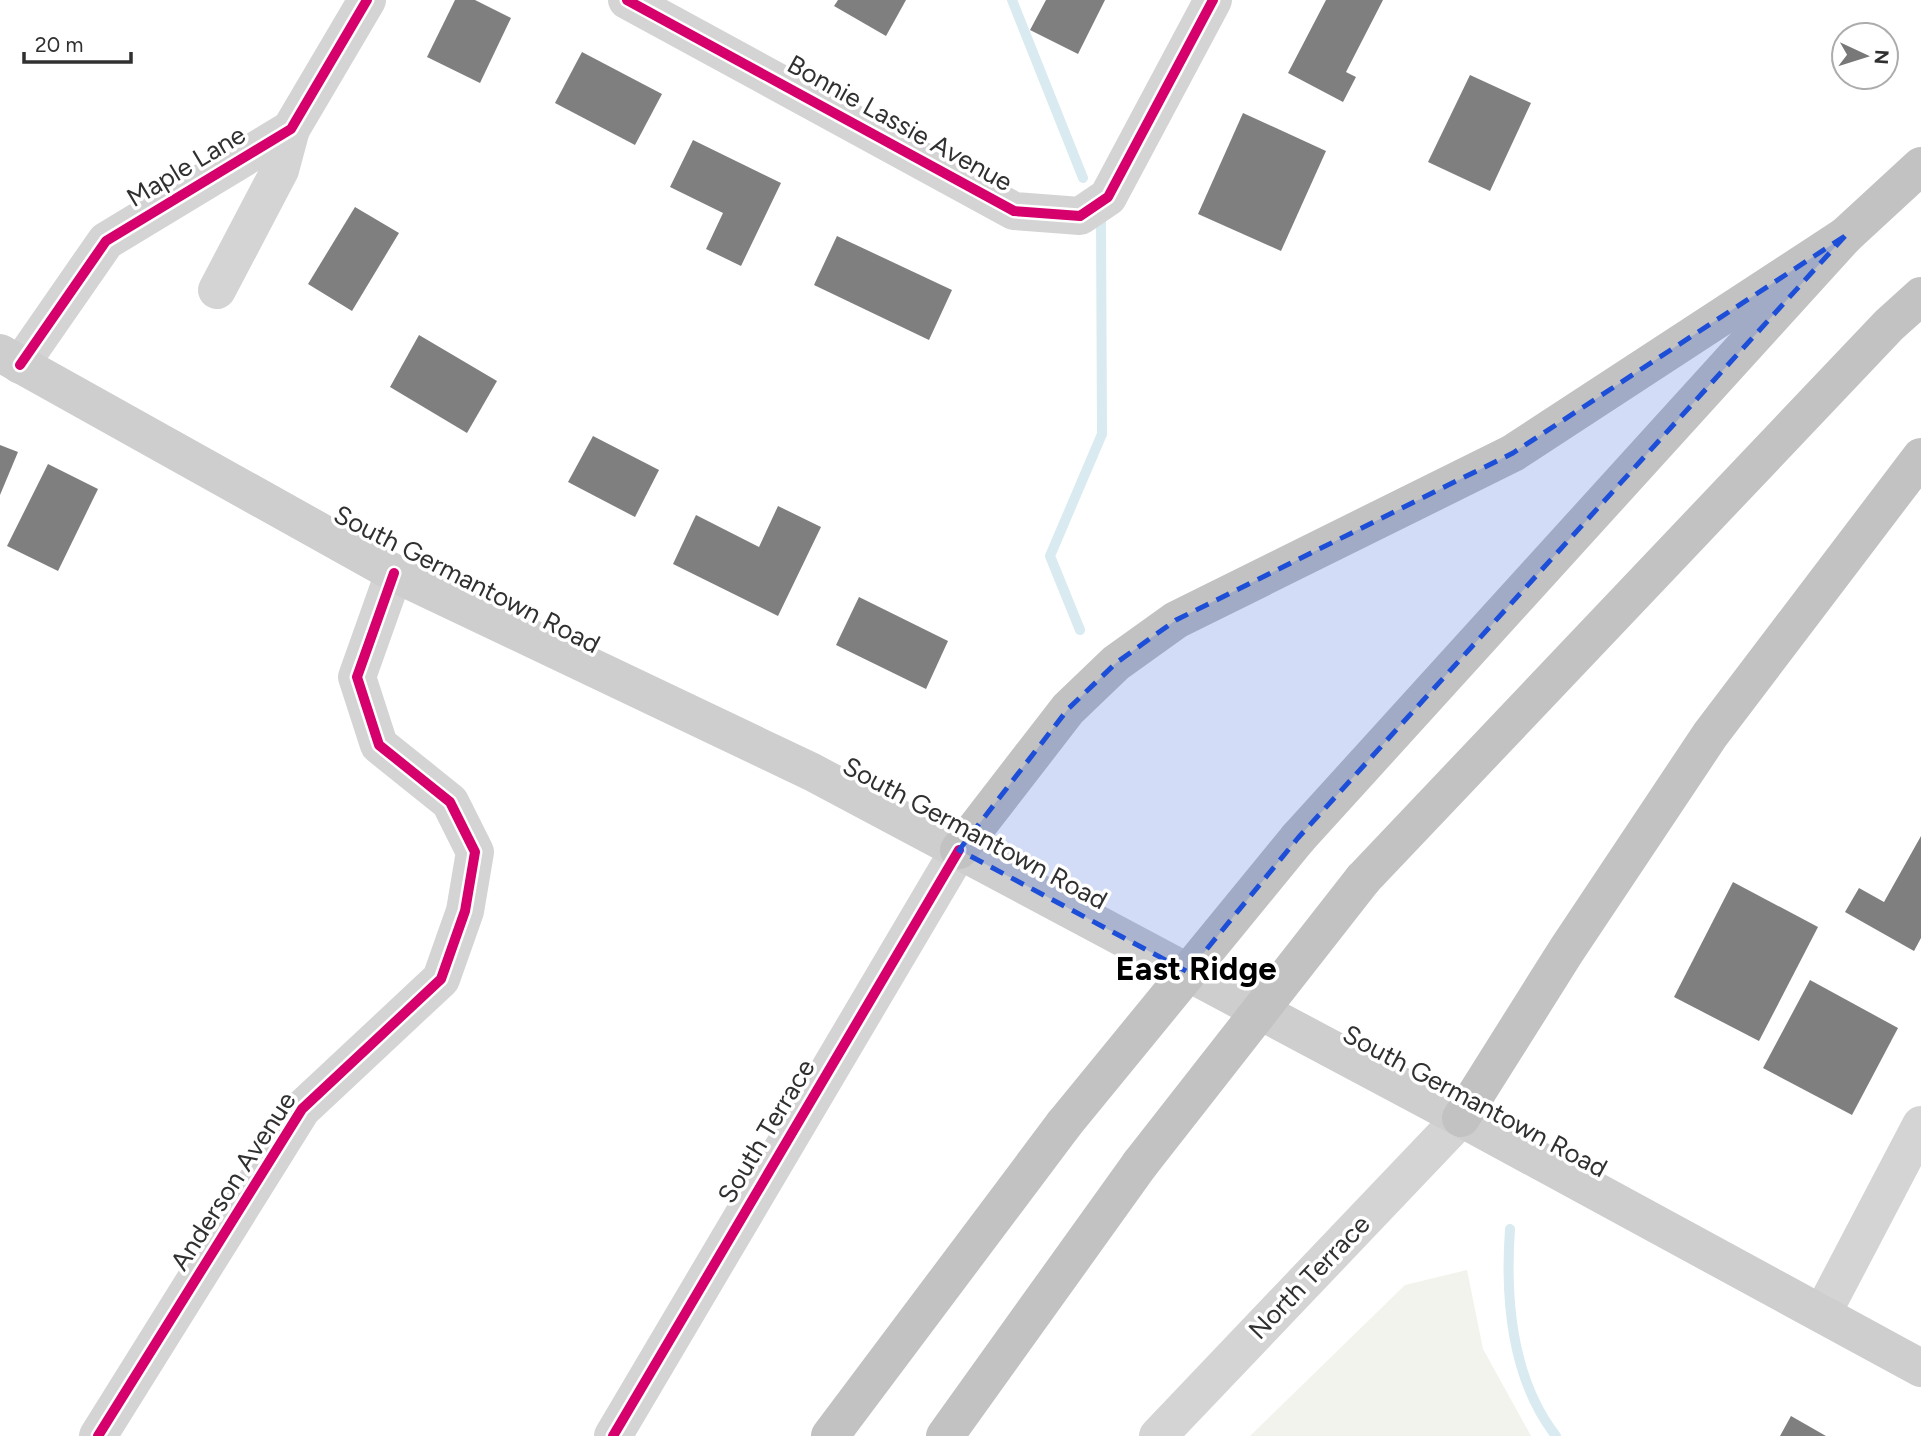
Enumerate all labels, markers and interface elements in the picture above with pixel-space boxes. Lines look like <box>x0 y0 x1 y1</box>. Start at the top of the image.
scale bar <box>24 21 131 65</box>
north arrow <box>1830 21 1900 91</box>
text: 20 m <box>35 32 83 57</box>
street label: Bonnie Lassie Avenue <box>782 48 1018 198</box>
text: N <box>1869 49 1893 65</box>
street label: Maple Lane <box>121 118 251 214</box>
street label: South Germantown Road <box>328 498 606 660</box>
street label: South Germantown Road <box>837 750 1113 916</box>
district label: East Ridge <box>1115 949 1277 988</box>
street label: South Germantown Road <box>1337 1018 1613 1184</box>
street label: South Terrace <box>710 1053 822 1209</box>
street label: Anderson Avenue <box>163 1086 303 1276</box>
street label: North Terrace <box>1242 1208 1376 1346</box>

